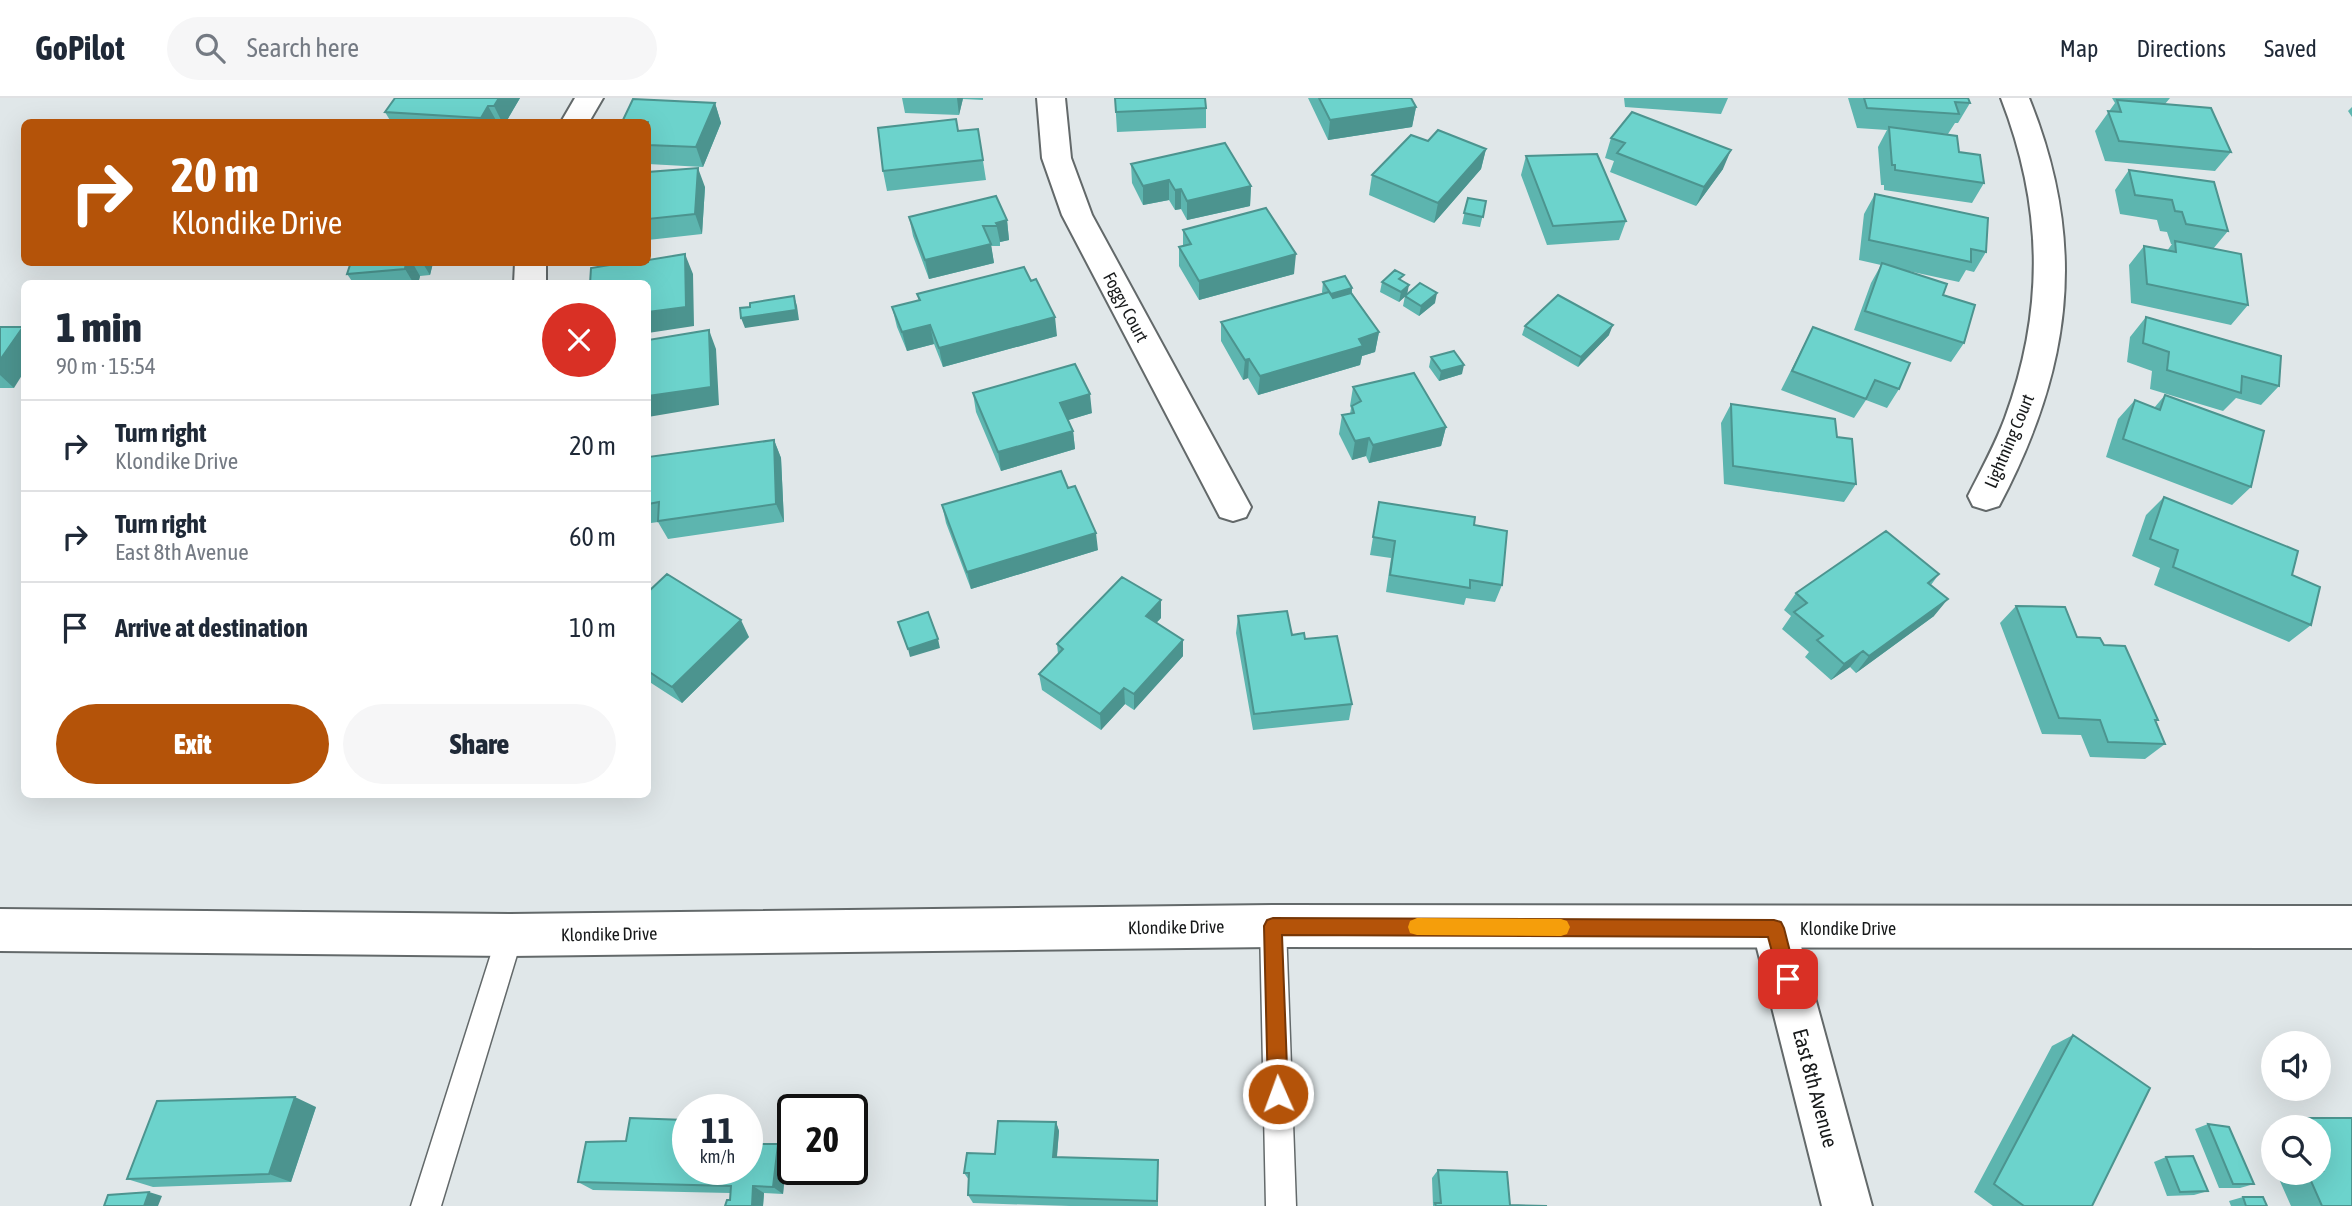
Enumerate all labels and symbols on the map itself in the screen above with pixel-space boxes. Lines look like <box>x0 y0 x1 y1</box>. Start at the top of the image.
street label: Foggy Court <box>1099 269 1153 345</box>
street label: Lightning Court <box>1980 391 2038 491</box>
street label: Klondike Drive <box>1128 916 1224 938</box>
street label: Klondike Drive <box>1800 918 1896 939</box>
street label: Klondike Drive <box>561 923 657 945</box>
pin <box>1758 949 1818 1009</box>
street label: East 8th Avenue <box>1789 1026 1843 1150</box>
position arrow <box>1241 1057 1315 1131</box>
speed limit sign: 20 <box>777 1094 868 1185</box>

